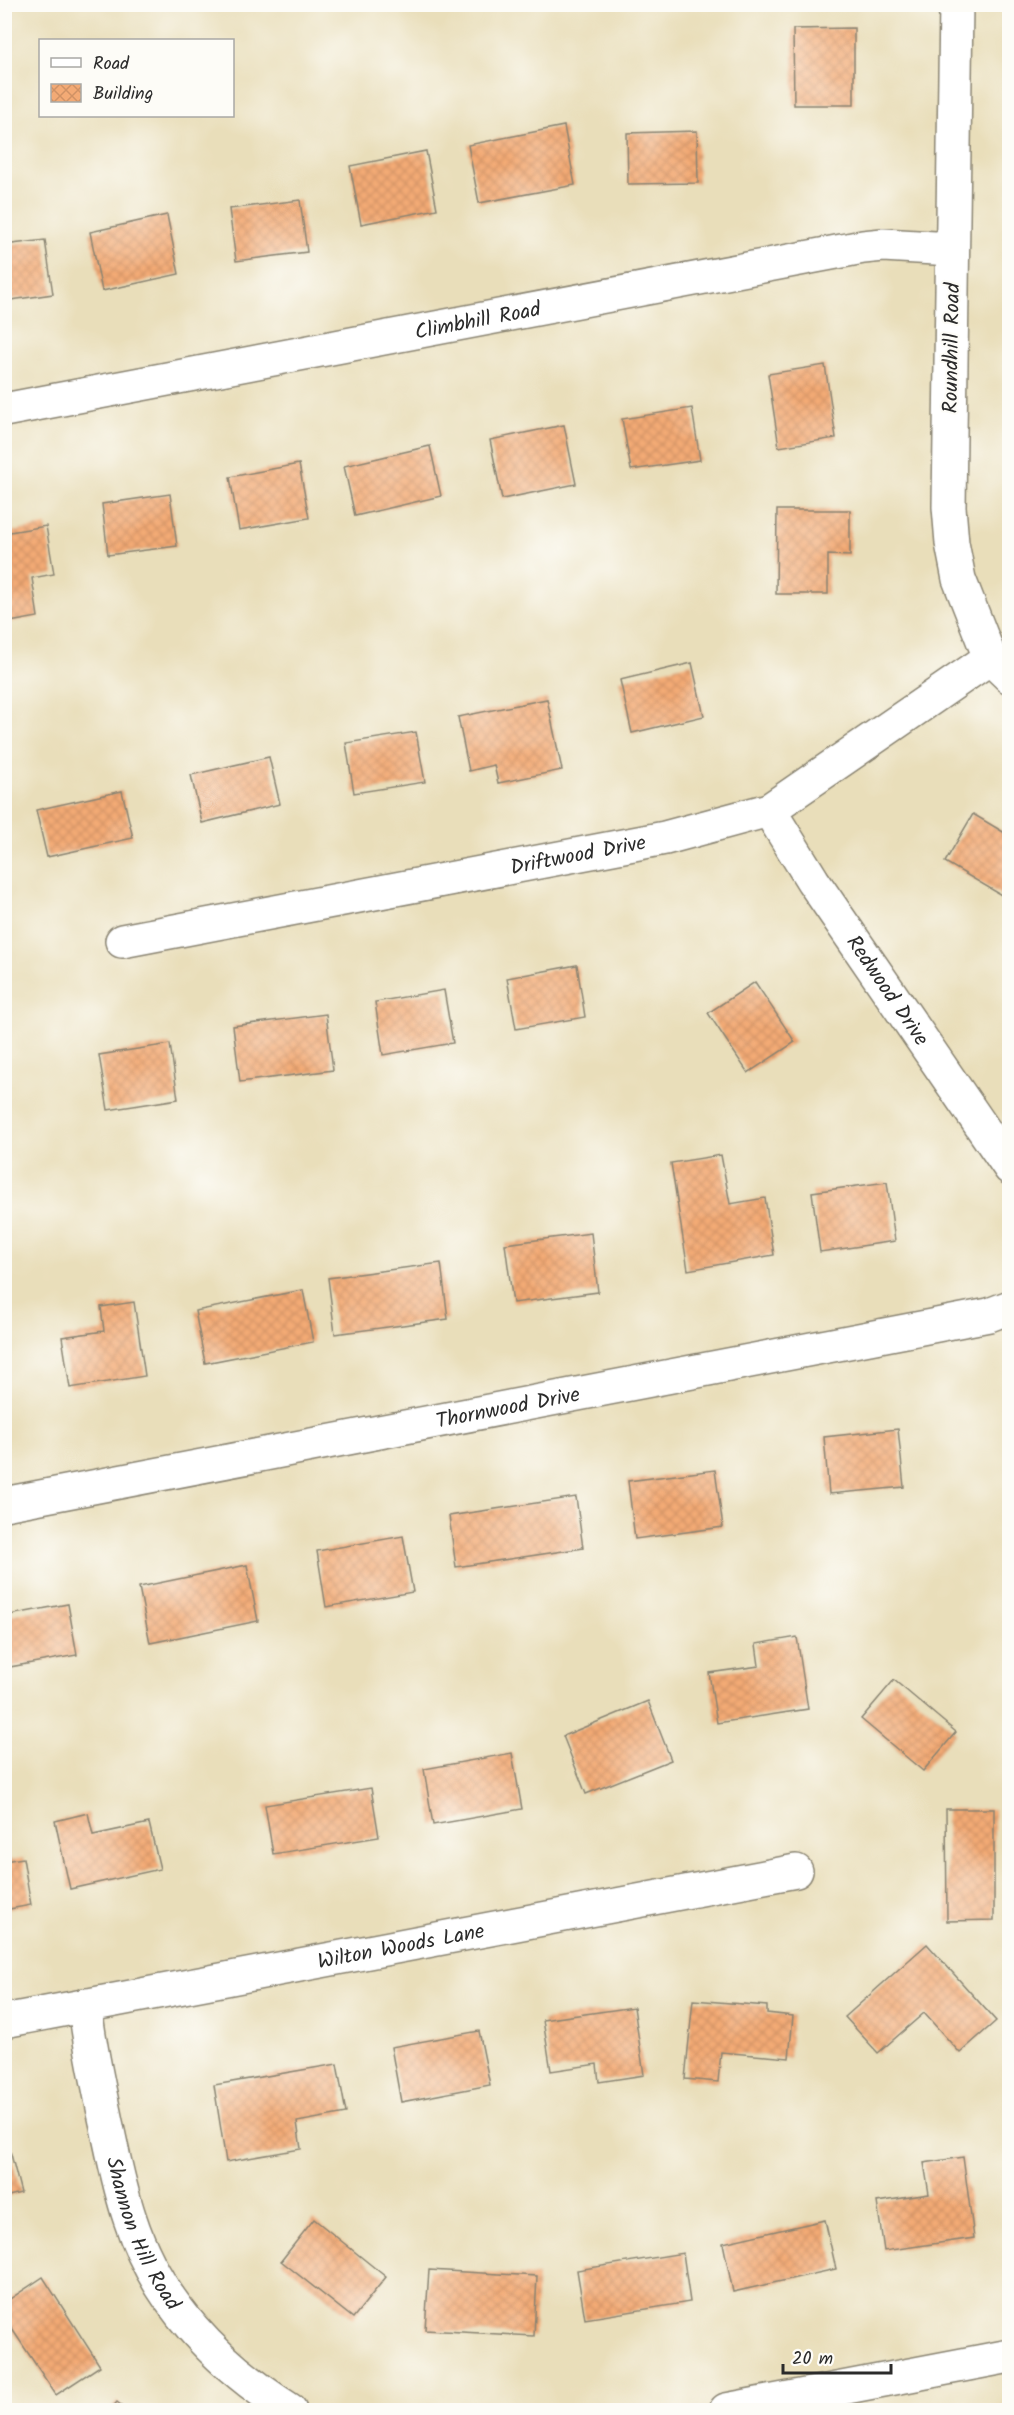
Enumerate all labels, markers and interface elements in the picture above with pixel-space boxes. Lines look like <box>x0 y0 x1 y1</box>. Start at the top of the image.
legend <box>39 39 234 117</box>
text: Road <box>93 50 130 79</box>
text: Building <box>93 80 153 109</box>
street label: Roundhill Road <box>935 282 970 414</box>
street label: Climbhill Road <box>412 293 544 350</box>
street label: Driftwood Drive <box>508 827 649 885</box>
street label: Redwood Drive <box>837 929 937 1054</box>
street label: Thornwood Drive <box>433 1379 583 1439</box>
street label: Wilton Woods Lane <box>315 1915 488 1979</box>
street label: Shannon Hill Road <box>96 2154 188 2318</box>
scale bar <box>783 2337 891 2375</box>
text: 20 m <box>792 2345 833 2374</box>

